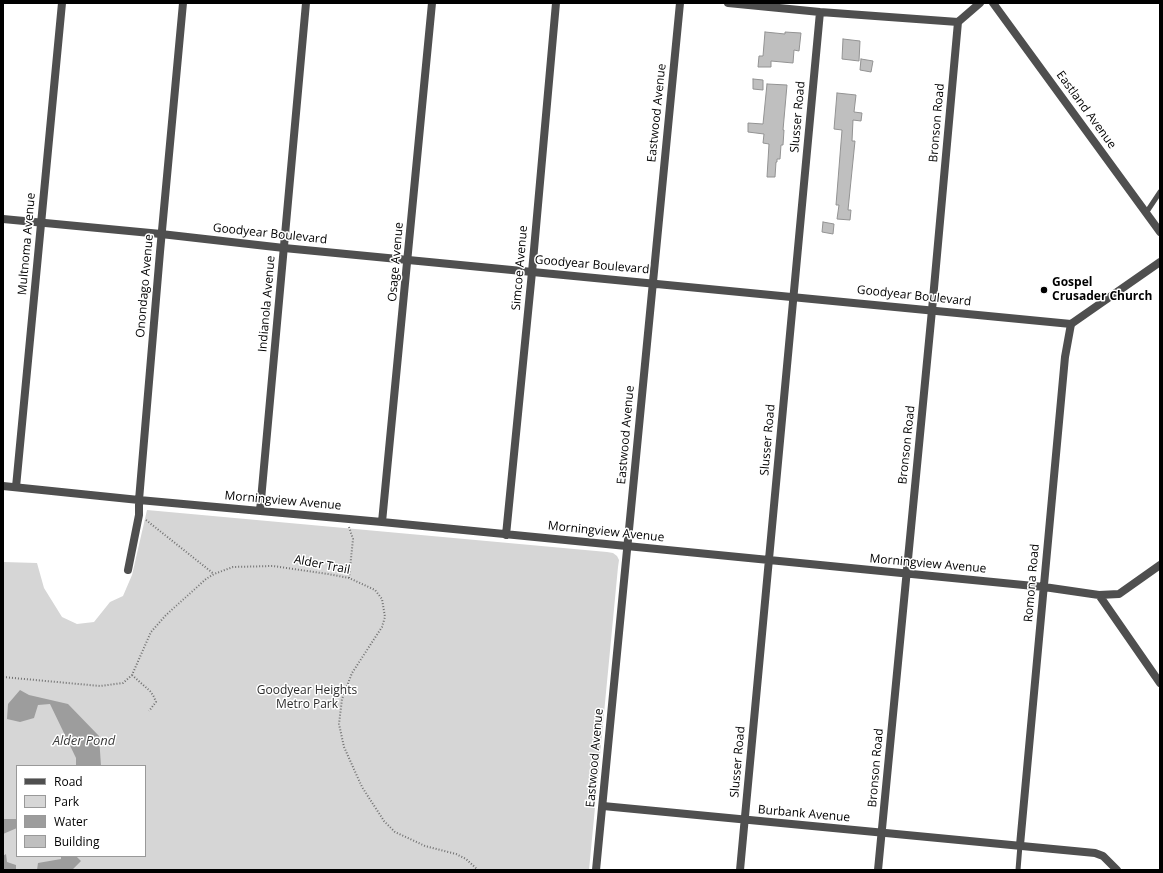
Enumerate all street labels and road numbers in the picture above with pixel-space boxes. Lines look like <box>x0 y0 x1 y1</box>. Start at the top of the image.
street label: Eastwood Avenue <box>645 63 669 163</box>
street label: Eastland Avenue <box>1053 68 1119 152</box>
street label: Slusser Road <box>788 81 808 153</box>
street label: Bronson Road <box>926 83 948 163</box>
street label: Multnoma Avenue <box>15 192 39 296</box>
street label: Goodyear Boulevard <box>212 221 328 247</box>
street label: Osage Avenue <box>385 222 407 302</box>
street label: Simcoe Avenue <box>509 225 531 311</box>
street label: Onondago Avenue <box>133 234 157 338</box>
street label: Goodyear Boulevard <box>534 253 650 277</box>
street label: Indianola Avenue <box>256 255 278 353</box>
street label: Goodyear Boulevard <box>856 283 972 309</box>
street label: Eastwood Avenue <box>614 385 638 485</box>
street label: Slusser Road <box>758 404 778 476</box>
street label: Bronson Road <box>896 405 918 485</box>
street label: Morningview Avenue <box>224 489 342 513</box>
street label: Morningview Avenue <box>547 519 665 545</box>
street label: Romona Road <box>1021 543 1043 623</box>
street label: Alder Trail <box>293 552 351 578</box>
street label: Morningview Avenue <box>869 552 987 576</box>
street label: Eastwood Avenue <box>583 708 607 808</box>
street label: Slusser Road <box>728 726 748 798</box>
street label: Bronson Road <box>865 728 887 808</box>
street label: Burbank Avenue <box>757 803 851 825</box>

